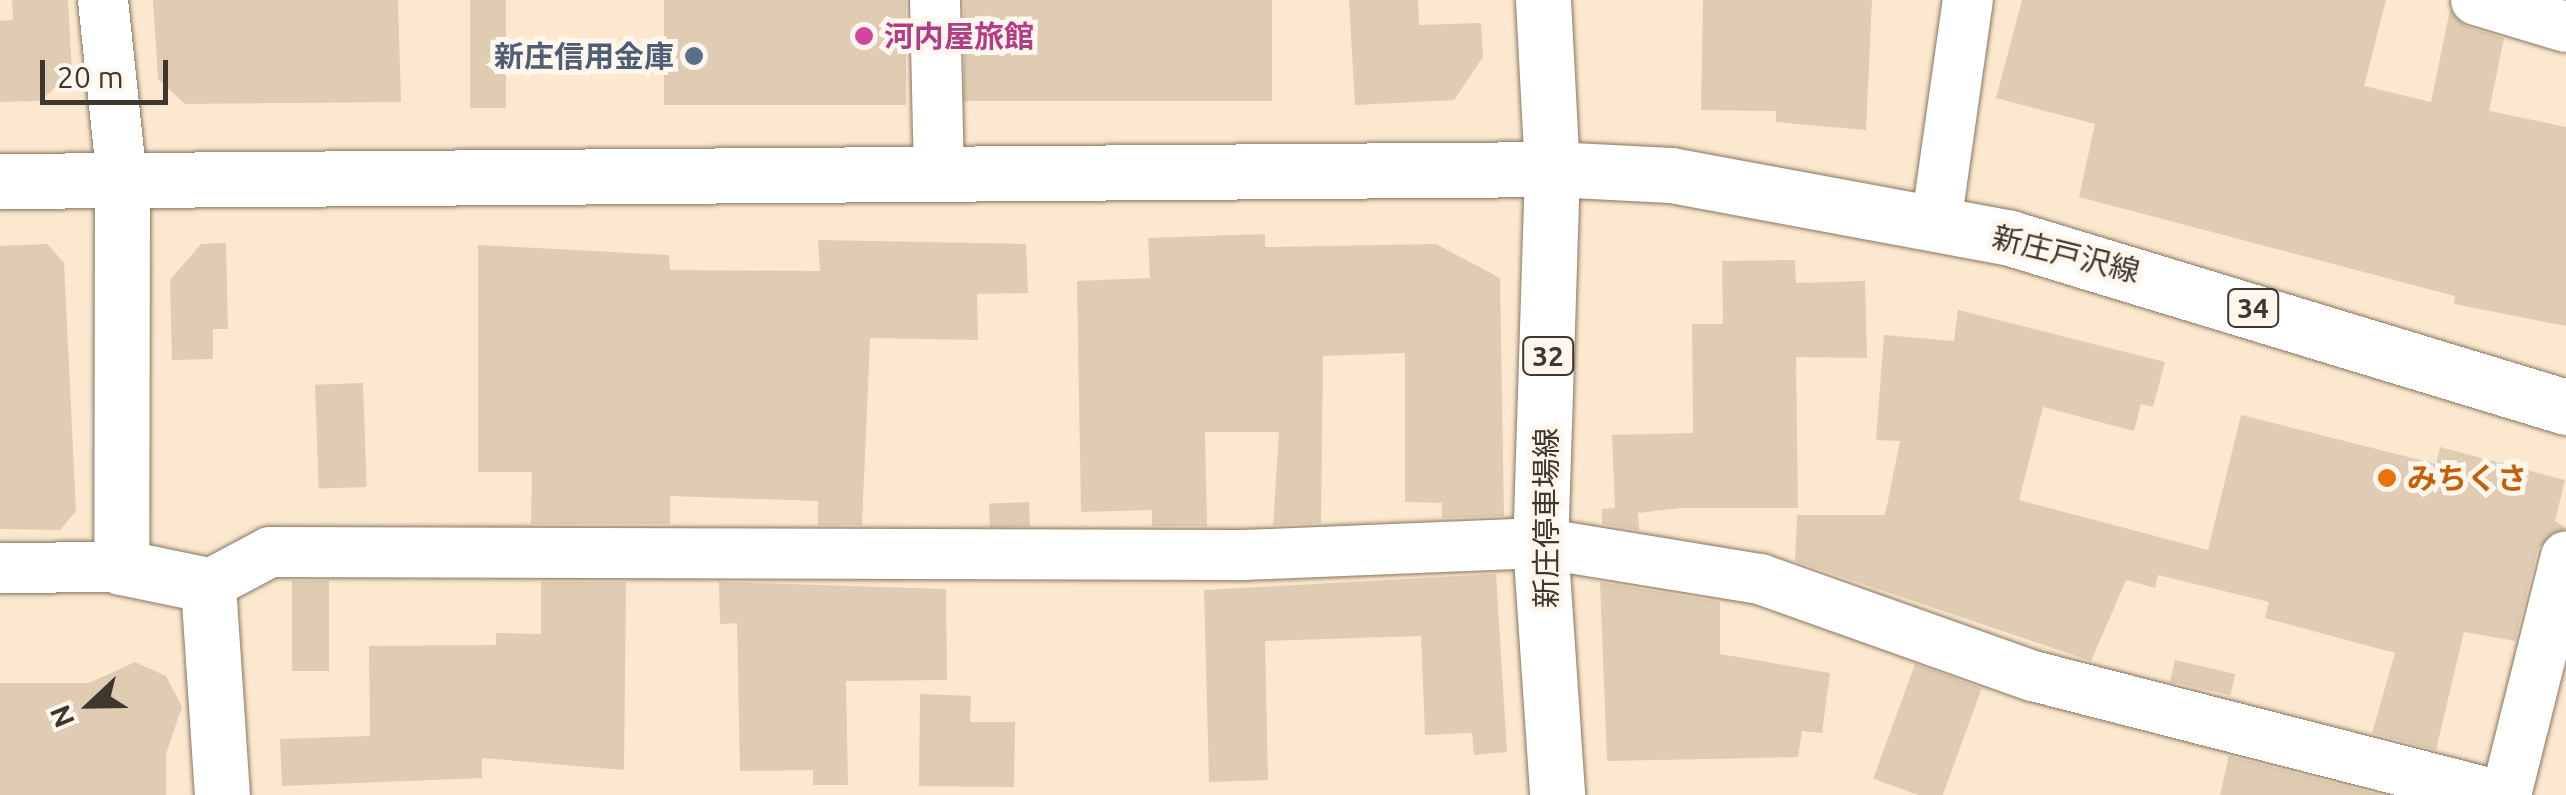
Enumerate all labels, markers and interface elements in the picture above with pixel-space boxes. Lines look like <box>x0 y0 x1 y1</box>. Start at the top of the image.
place label: 河内屋旅館 <box>884 18 1034 54</box>
marker: 河内屋旅館 <box>853 25 875 47</box>
place label: 新庄信用金庫 <box>494 38 674 74</box>
scale bar <box>45 40 172 102</box>
marker: 新庄信用金庫 <box>683 45 705 67</box>
text: 20 m <box>57 60 124 94</box>
street label: 新庄戸沢線 <box>1989 218 2143 290</box>
road number: 34 <box>2226 285 2280 331</box>
road number: 32 <box>1520 333 1576 379</box>
street label: 新庄停車場線 <box>1528 428 1564 608</box>
place label: みちくさ <box>2407 460 2527 496</box>
marker: みちくさ <box>2376 467 2398 489</box>
north arrow <box>40 655 140 755</box>
text: N <box>43 701 80 732</box>

